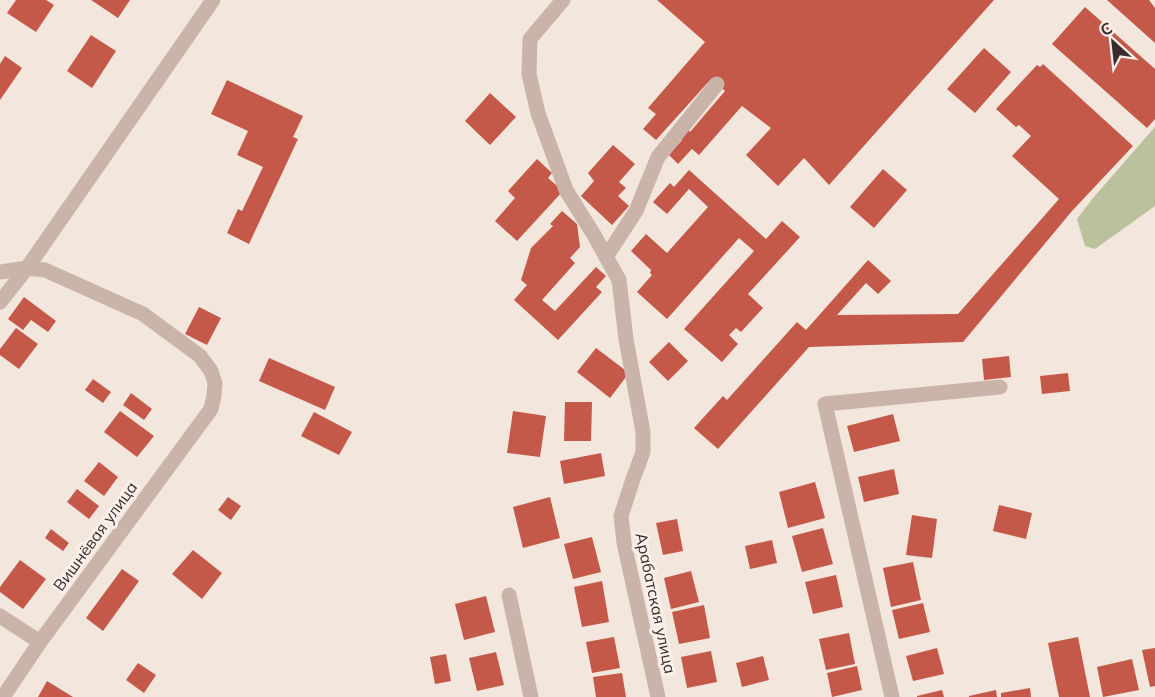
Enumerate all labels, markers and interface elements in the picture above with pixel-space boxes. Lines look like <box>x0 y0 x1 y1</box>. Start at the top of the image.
north arrow <box>1083 12 1143 72</box>
text: С <box>1097 17 1116 40</box>
street label: Вишнёвая улица <box>49 477 141 595</box>
street label: Арабатская улица <box>631 531 681 675</box>

